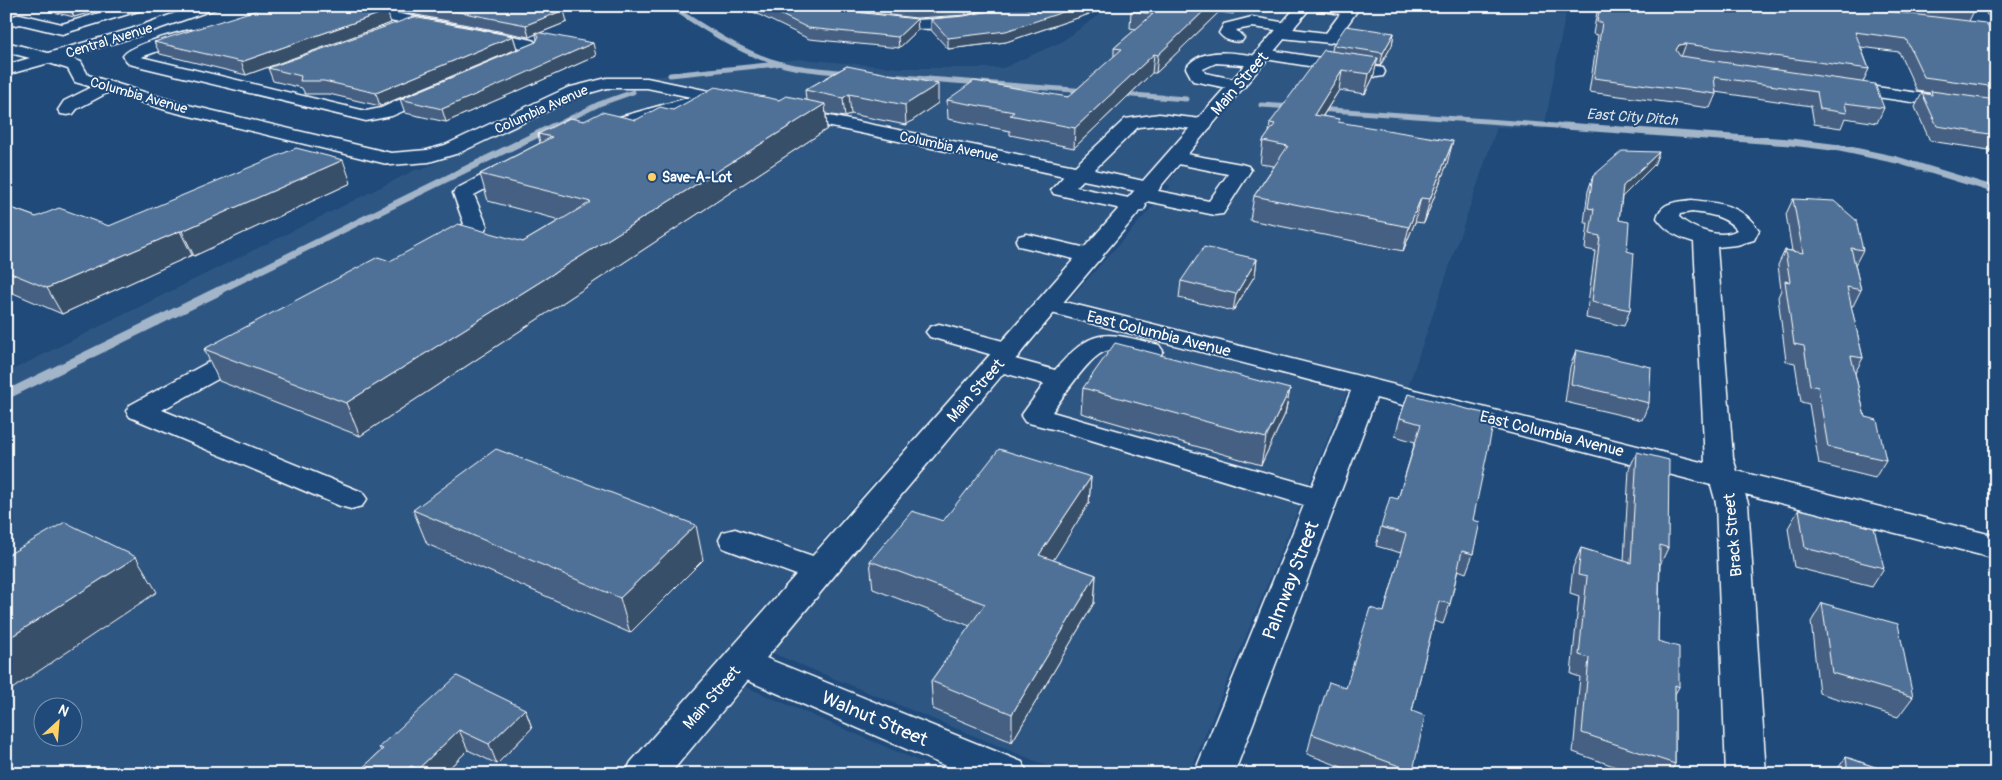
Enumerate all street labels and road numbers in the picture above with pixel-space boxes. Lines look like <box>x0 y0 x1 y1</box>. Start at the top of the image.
street label: Central Avenue <box>64 19 155 62</box>
street label: Main Street <box>1207 47 1273 119</box>
street label: Columbia Avenue <box>88 73 190 118</box>
street label: Columbia Avenue <box>492 81 591 138</box>
street label: Columbia Avenue <box>898 128 1000 165</box>
street label: East Columbia Avenue <box>1085 306 1233 362</box>
street label: Main Street <box>943 354 1009 426</box>
street label: East Columbia Avenue <box>1478 406 1626 462</box>
street label: Brack Street <box>1719 492 1747 578</box>
street label: Palmway Street <box>1257 517 1325 643</box>
street label: Main Street <box>679 661 745 733</box>
street label: Walnut Street <box>818 686 932 752</box>

